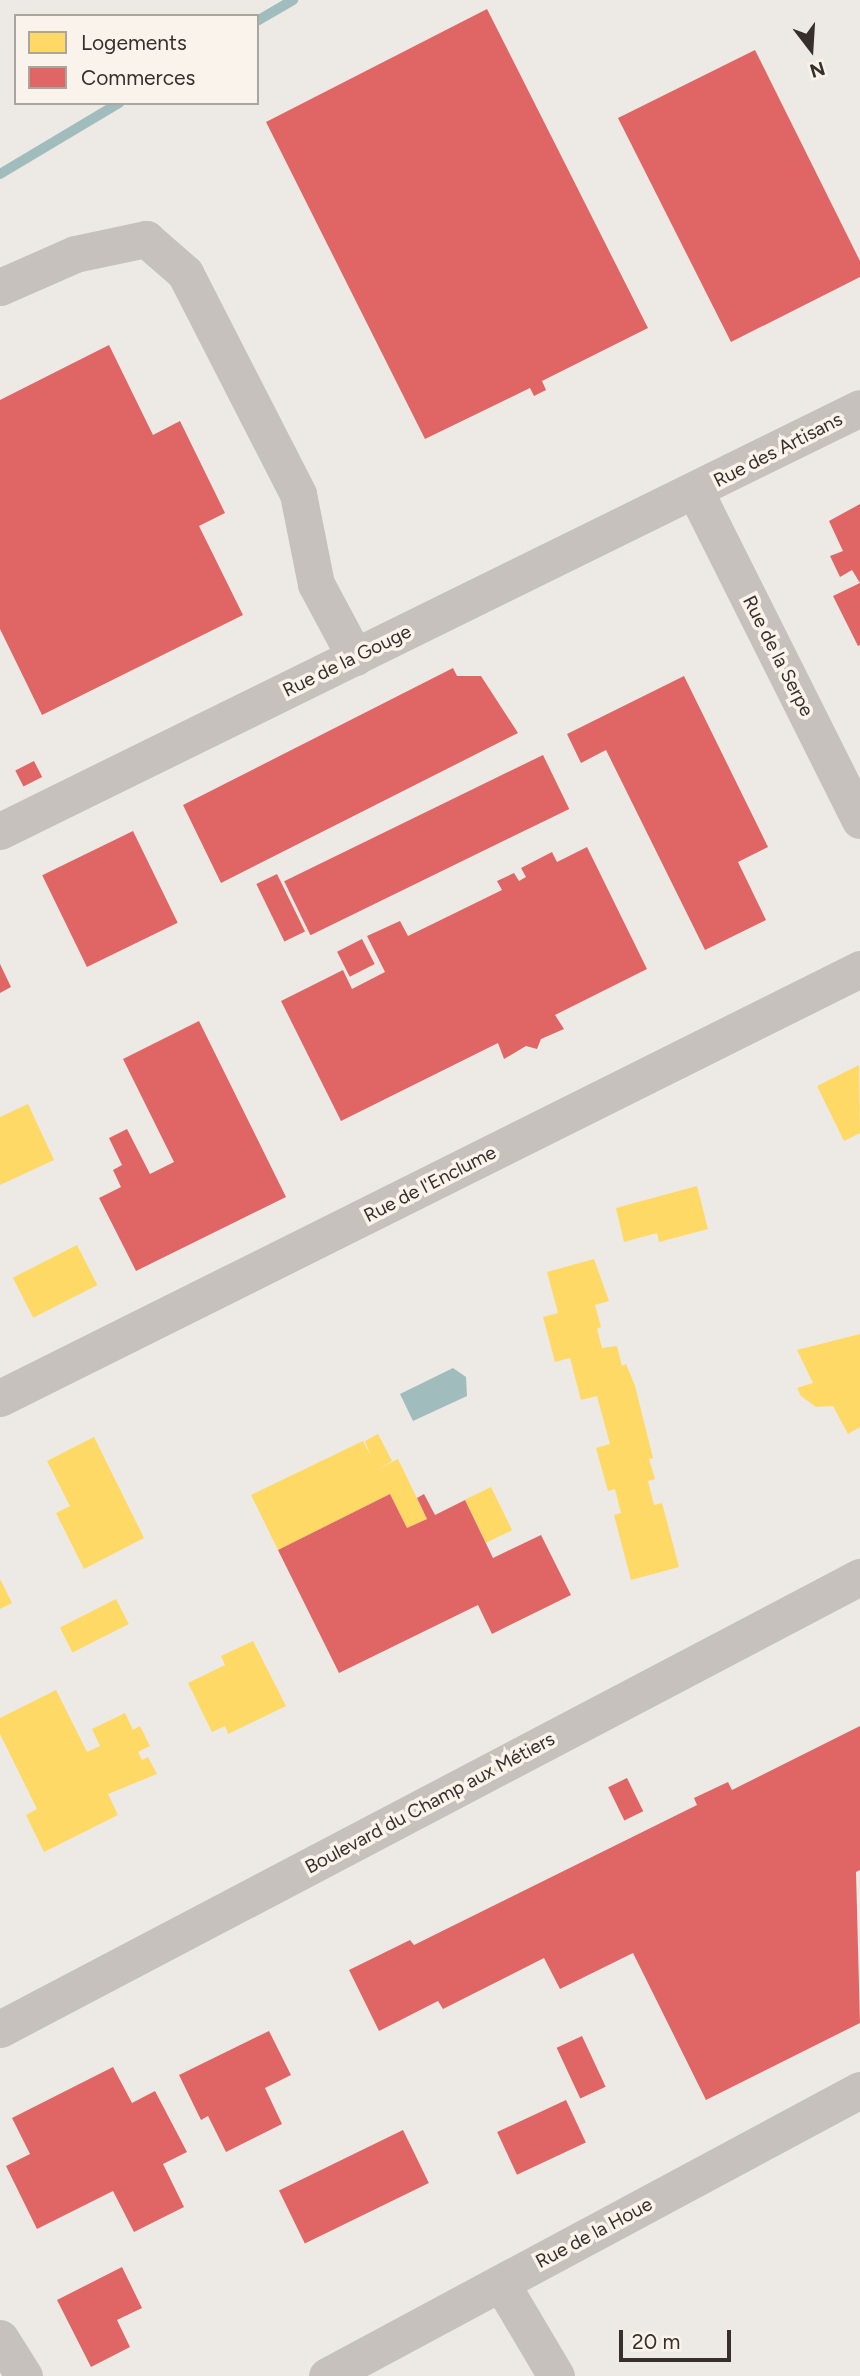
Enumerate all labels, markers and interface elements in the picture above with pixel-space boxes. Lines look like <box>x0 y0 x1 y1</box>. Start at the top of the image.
legend <box>14 14 259 105</box>
north arrow <box>776 14 846 84</box>
text: Logements <box>81 30 187 55</box>
text: N <box>807 56 828 83</box>
text: Commerces <box>81 65 195 90</box>
street label: Rue des Artisans <box>710 408 846 492</box>
street label: Rue de la Serpe <box>738 592 818 720</box>
street label: Rue de la Gouge <box>279 620 415 702</box>
street label: Rue de l'Enclume <box>360 1141 500 1227</box>
street label: Boulevard du Champ aux Métiers <box>301 1727 559 1879</box>
street label: Rue de la Houe <box>532 2193 656 2273</box>
scale bar <box>622 2316 734 2360</box>
text: 20 m <box>632 2329 680 2354</box>

